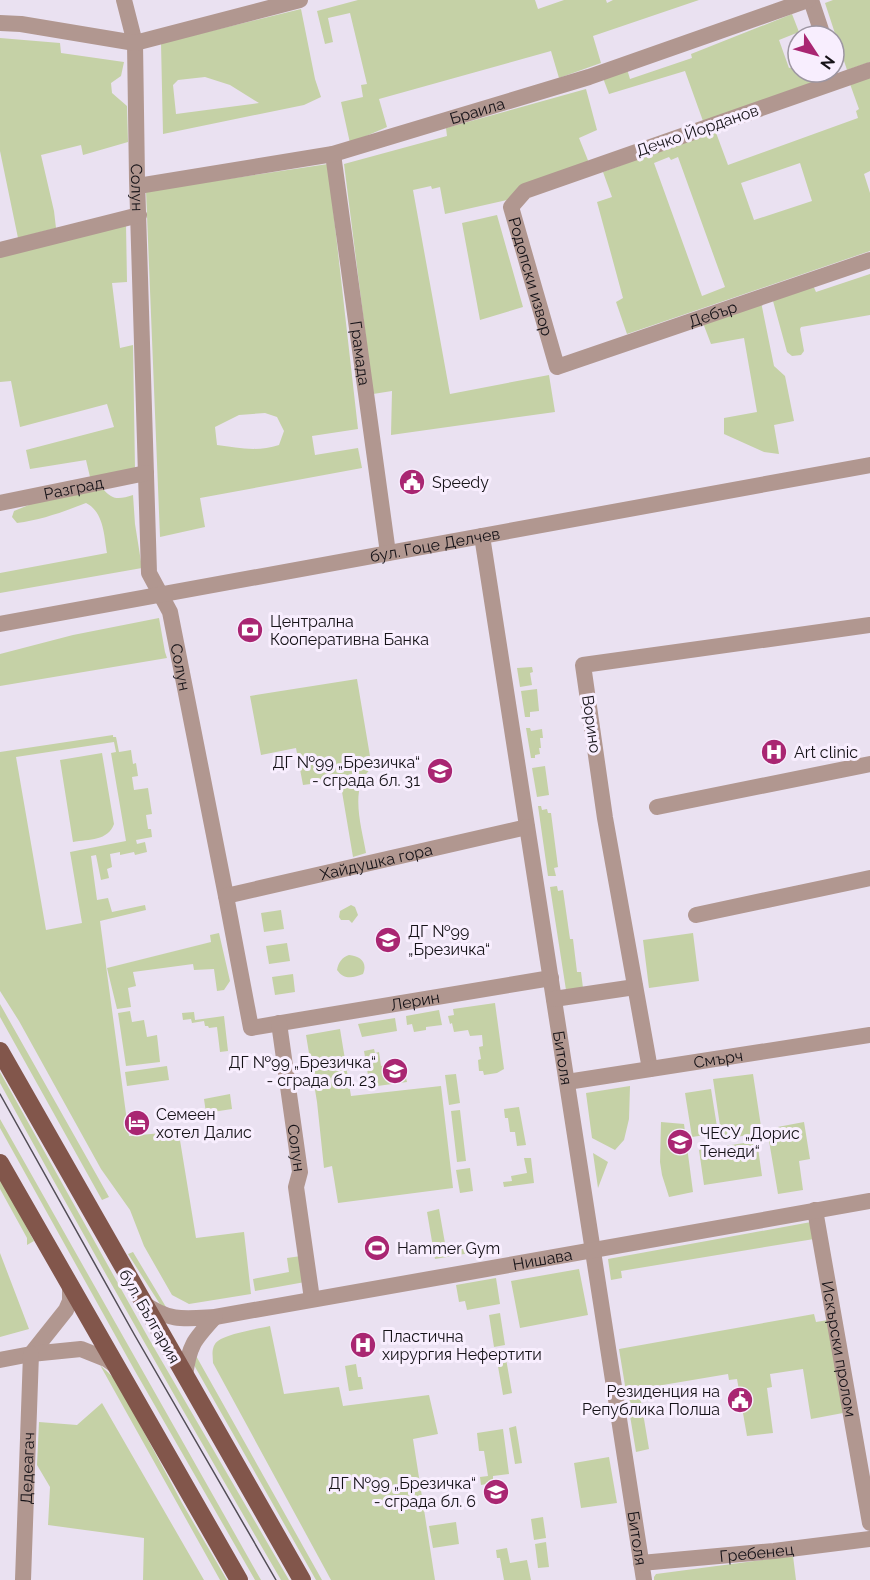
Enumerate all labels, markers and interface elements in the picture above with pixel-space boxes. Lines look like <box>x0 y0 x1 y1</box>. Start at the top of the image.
north arrow <box>786 24 846 84</box>
text: N <box>816 52 839 73</box>
street label: Браила <box>447 94 507 128</box>
street label: Дечко Йорданов <box>634 101 761 160</box>
street label: Солун <box>127 164 147 212</box>
street label: Родопски извор <box>504 215 557 338</box>
street label: Дебър <box>686 297 740 331</box>
street label: Грамада <box>346 320 374 387</box>
public building icon: Speedy <box>397 467 427 497</box>
street label: Разград <box>42 473 105 504</box>
place label: Speedy <box>432 473 489 492</box>
street label: бул. Гоце Делчев <box>368 524 501 566</box>
place label: Централна Кооперативна Банка <box>270 612 429 649</box>
bank icon: Централна Кооперативна Банка <box>235 615 265 645</box>
street label: Солун <box>166 642 194 692</box>
street label: Ворино <box>578 694 605 754</box>
hospital icon: Art clinic <box>759 737 789 767</box>
place label: Art clinic <box>794 743 858 762</box>
place label: ДГ №99 „Брезичка“ - сграда бл. 31 <box>272 753 420 790</box>
school or university icon: ДГ №99 „Брезичка“ - сграда бл. 31 <box>425 756 455 786</box>
street label: Хайдушка гора <box>318 840 434 884</box>
place label: ДГ №99 „Брезичка“ <box>408 922 490 959</box>
school or university icon: ДГ №99 „Брезичка“ <box>373 925 403 955</box>
street label: Лерин <box>389 988 441 1015</box>
street label: Битоля <box>549 1029 576 1086</box>
street label: Смърч <box>692 1046 744 1072</box>
place label: ДГ №99 „Брезичка“ - сграда бл. 23 <box>228 1053 376 1090</box>
school or university icon: ДГ №99 „Брезичка“ - сграда бл. 23 <box>380 1056 410 1086</box>
place label: Семеен хотел Далис <box>156 1105 252 1142</box>
hotel icon: Семеен хотел Далис <box>122 1108 152 1138</box>
street label: Солун <box>283 1123 309 1173</box>
place label: ЧЕСУ „Дорис Тенеди“ <box>700 1124 800 1161</box>
school or university icon: ЧЕСУ „Дорис Тенеди“ <box>665 1127 695 1157</box>
sports icon: Hammer Gym <box>362 1233 392 1263</box>
place label: Hammer Gym <box>397 1239 500 1258</box>
street label: Нишава <box>511 1245 574 1274</box>
street label: бул. България <box>115 1266 184 1367</box>
street label: Искърски пролом <box>818 1280 860 1418</box>
place label: Пластична хирургия Нефертити <box>382 1327 542 1364</box>
hospital icon: Пластична хирургия Нефертити <box>348 1330 378 1360</box>
place label: Резиденция на Република Полша <box>582 1382 720 1419</box>
public building icon: Резиденция на Република Полша <box>725 1385 755 1415</box>
street label: Дедеагач <box>17 1432 38 1505</box>
place label: ДГ №99 „Брезичка“ - сграда бл. 6 <box>328 1474 476 1511</box>
school or university icon: ДГ №99 „Брезичка“ - сграда бл. 6 <box>481 1477 511 1507</box>
street label: Битоля <box>623 1510 651 1566</box>
street label: Гребенец <box>719 1540 795 1566</box>

